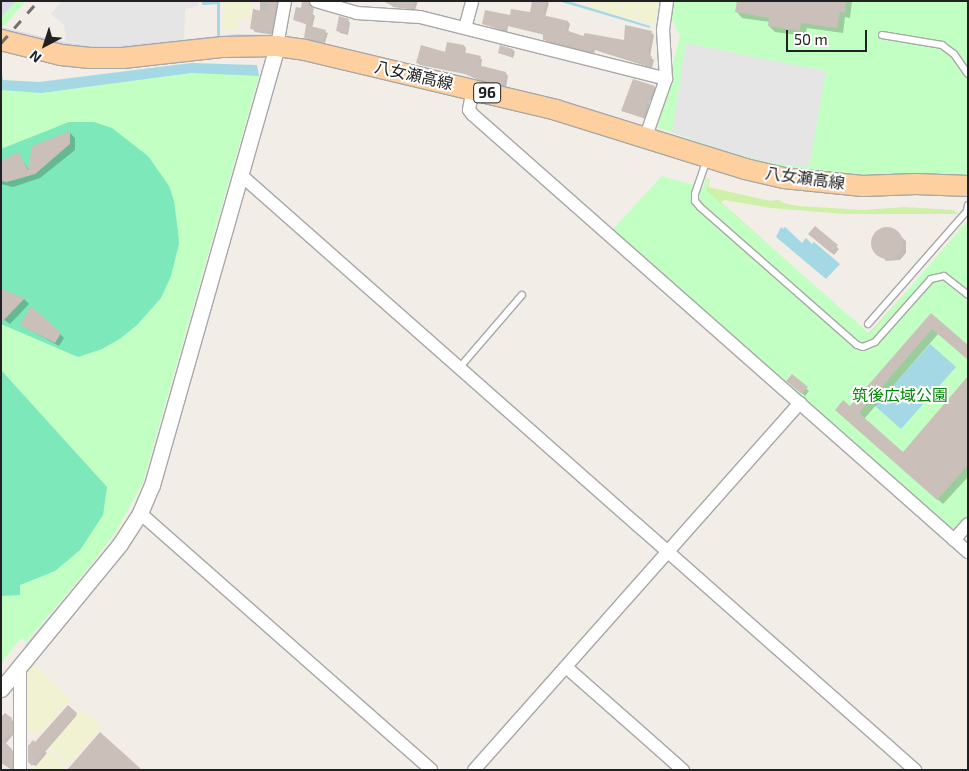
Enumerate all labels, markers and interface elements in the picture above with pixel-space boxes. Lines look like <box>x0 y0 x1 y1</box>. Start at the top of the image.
north arrow <box>20 20 70 70</box>
scale bar <box>789 20 870 52</box>
text: 50 m <box>794 30 828 48</box>
text: N <box>26 47 44 67</box>
street label: 八女瀬高線 <box>373 57 455 93</box>
road number: 96 <box>472 80 502 106</box>
street label: 八女瀬高線 <box>764 163 846 193</box>
park label: 筑後広域公園 <box>852 385 948 405</box>

